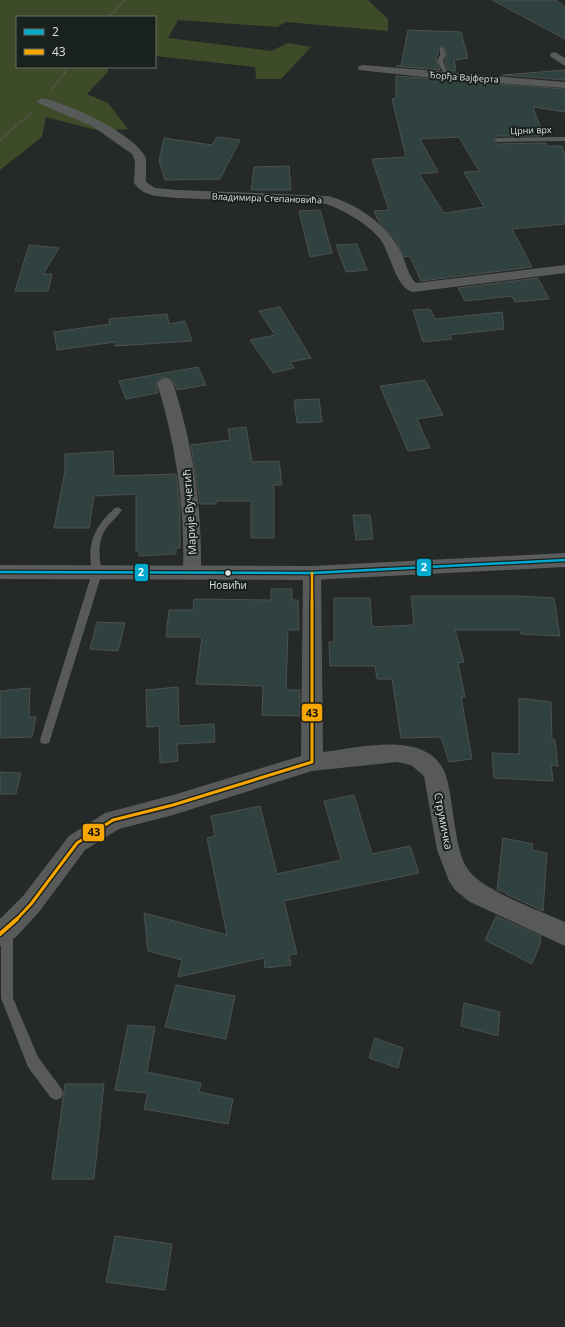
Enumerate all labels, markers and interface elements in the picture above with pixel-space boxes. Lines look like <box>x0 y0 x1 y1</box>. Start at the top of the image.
legend <box>16 16 156 68</box>
text: 2 <box>52 23 59 40</box>
text: 43 <box>52 43 66 60</box>
street label: Ђорђа Вајферта <box>429 68 499 86</box>
street label: Црни врх <box>510 123 552 137</box>
street label: Владимира Степановића <box>212 190 322 206</box>
street label: Марије Вучетић <box>179 469 199 555</box>
line badge: 2 <box>416 558 432 577</box>
text: 2 <box>421 559 427 574</box>
line badge: 2 <box>134 563 149 582</box>
text: 2 <box>138 564 144 579</box>
marker: Новићи <box>223 568 233 578</box>
place label: Новићи <box>209 578 247 592</box>
line badge: 43 <box>301 703 323 722</box>
text: 43 <box>306 705 318 720</box>
street label: Струмичка <box>431 791 457 851</box>
line badge: 43 <box>82 823 105 842</box>
text: 43 <box>88 824 100 839</box>

